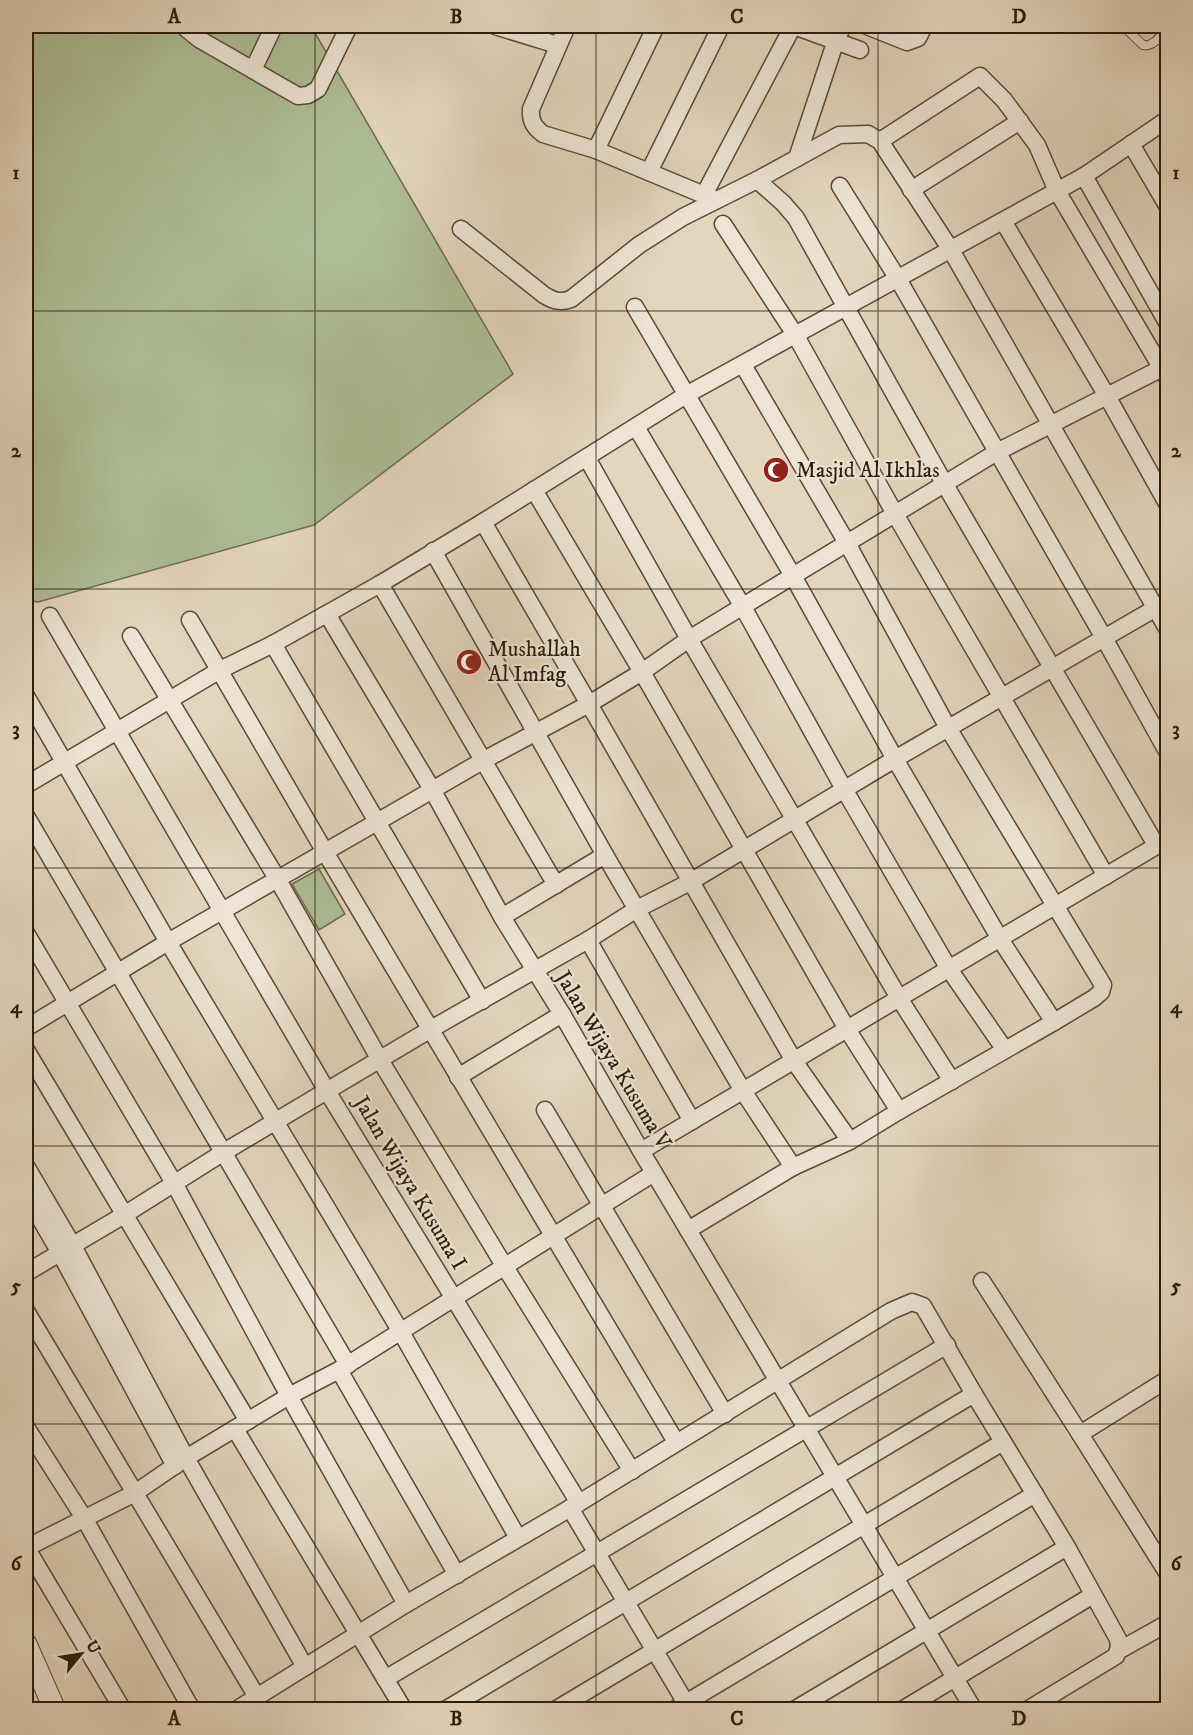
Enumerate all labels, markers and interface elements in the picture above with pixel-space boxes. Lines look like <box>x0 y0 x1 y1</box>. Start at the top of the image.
text: A <box>167 5 182 30</box>
text: B <box>450 5 462 30</box>
text: C <box>730 5 744 30</box>
text: D <box>1012 5 1027 30</box>
text: 1 <box>12 161 20 186</box>
text: 1 <box>1172 161 1180 186</box>
text: 2 <box>11 439 22 464</box>
text: 2 <box>1171 439 1182 464</box>
mosque icon: Masjid Al Ikhlas <box>761 455 791 485</box>
place label: Masjid Al Ikhlas <box>796 457 940 484</box>
place label: Mushallah Al Imfag <box>488 636 581 688</box>
mosque icon: Mushallah Al Imfag <box>454 647 484 677</box>
text: 3 <box>12 717 20 742</box>
text: 3 <box>1172 717 1180 742</box>
street label: Jalan Wijaya Kusuma V <box>548 964 677 1155</box>
text: 4 <box>10 995 23 1020</box>
text: 4 <box>1170 995 1183 1020</box>
street label: Jalan Wijaya Kusuma I <box>346 1089 473 1275</box>
text: 5 <box>10 1274 21 1299</box>
text: 5 <box>1170 1274 1181 1299</box>
text: 6 <box>11 1552 23 1577</box>
text: 6 <box>1171 1552 1183 1577</box>
north arrow <box>51 1624 111 1684</box>
text: U <box>81 1637 105 1658</box>
text: A <box>167 1707 182 1732</box>
text: B <box>450 1707 462 1732</box>
text: C <box>730 1707 744 1732</box>
text: D <box>1012 1707 1027 1732</box>

